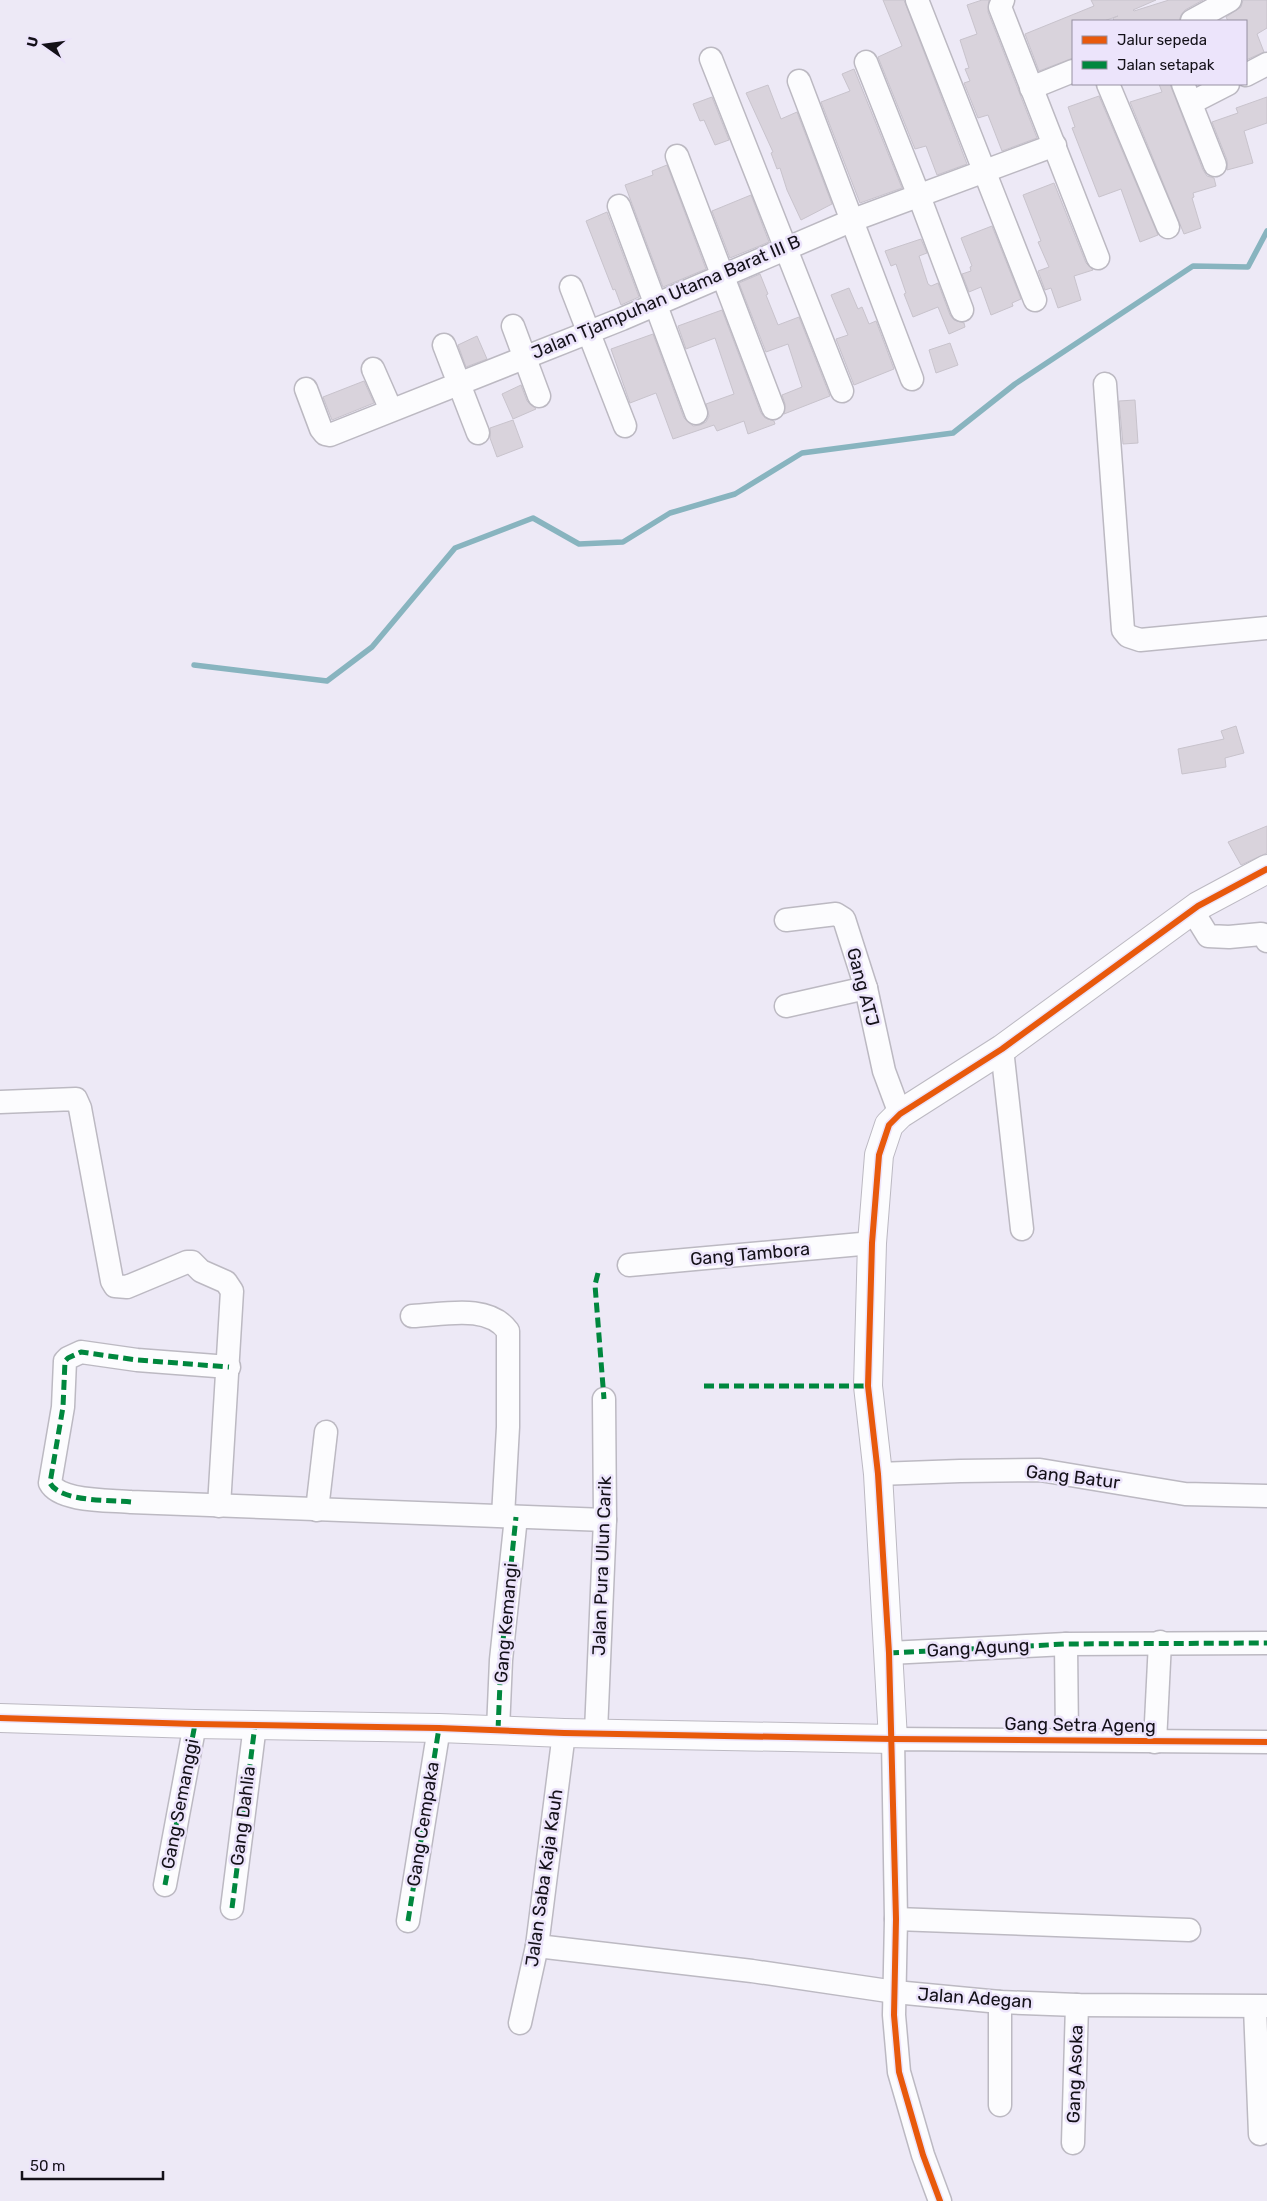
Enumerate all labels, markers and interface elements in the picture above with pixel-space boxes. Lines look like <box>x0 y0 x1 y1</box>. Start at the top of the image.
north arrow <box>20 20 70 70</box>
legend <box>1072 20 1247 85</box>
text: Jalur sepeda <box>1117 31 1207 49</box>
text: U <box>23 35 42 49</box>
text: Jalan setapak <box>1117 56 1215 74</box>
street label: Jalan Tjampuhan Utama Barat III B <box>528 230 804 364</box>
street label: Gang ATJ <box>842 945 884 1029</box>
street label: Gang Tambora <box>689 1238 811 1270</box>
street label: Gang Batur <box>1025 1460 1122 1494</box>
street label: Jalan Pura Ulun Carik <box>588 1475 616 1656</box>
street label: Gang Kemangi <box>490 1562 522 1684</box>
street label: Gang Agung <box>926 1634 1030 1662</box>
street label: Gang Setra Ageng <box>1004 1713 1156 1737</box>
street label: Gang Semanggi <box>157 1737 203 1871</box>
street label: Gang Cempaka <box>402 1760 444 1888</box>
street label: Gang Dahlia <box>226 1765 260 1867</box>
street label: Jalan Saba Kaja Kauh <box>521 1788 567 1968</box>
street label: Jalan Adegan <box>917 1983 1033 2013</box>
street label: Gang Asoka <box>1062 2024 1088 2124</box>
scale bar <box>22 2148 164 2180</box>
text: 50 m <box>30 2157 65 2175</box>

